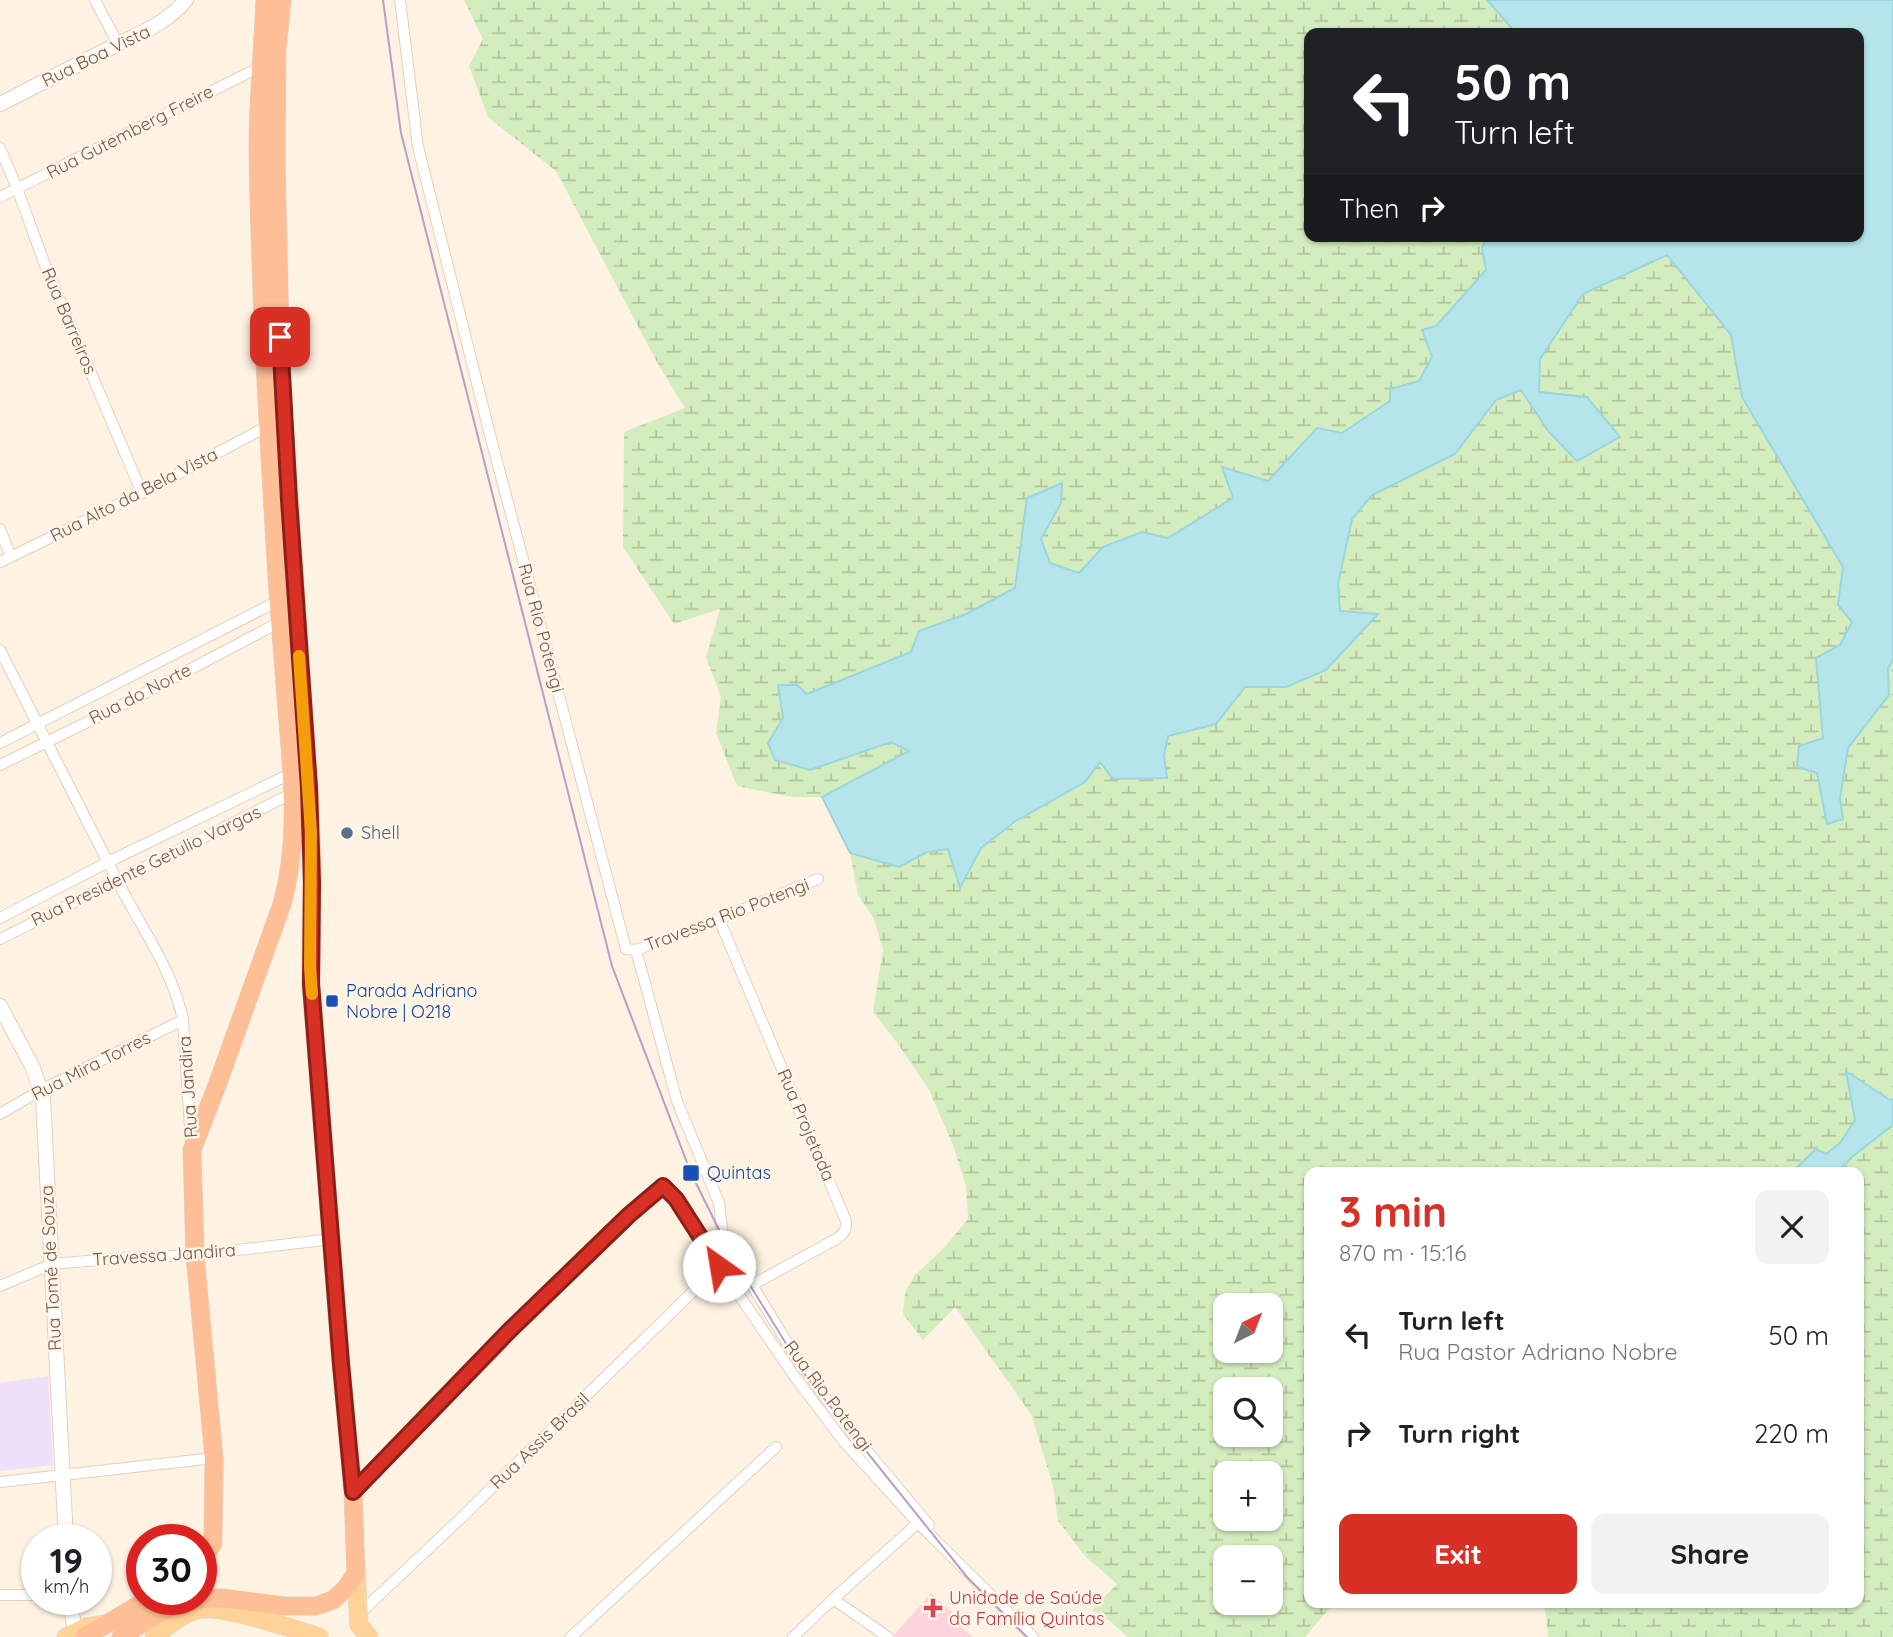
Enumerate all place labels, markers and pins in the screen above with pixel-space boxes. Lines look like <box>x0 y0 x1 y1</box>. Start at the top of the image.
pin <box>250 307 310 367</box>
place label: Shell <box>361 821 400 844</box>
marker: Shell <box>339 825 355 841</box>
place label: Parada Adriano Nobre | O218 <box>346 979 477 1023</box>
marker: Parada Adriano Nobre | O218 <box>324 993 340 1009</box>
place label: Quintas <box>707 1161 771 1184</box>
marker: Quintas <box>681 1163 701 1183</box>
place label: Unidade de Saúde da Família Quintas <box>949 1586 1104 1630</box>
marker: Unidade de Saúde da Família Quintas <box>923 1598 943 1618</box>

